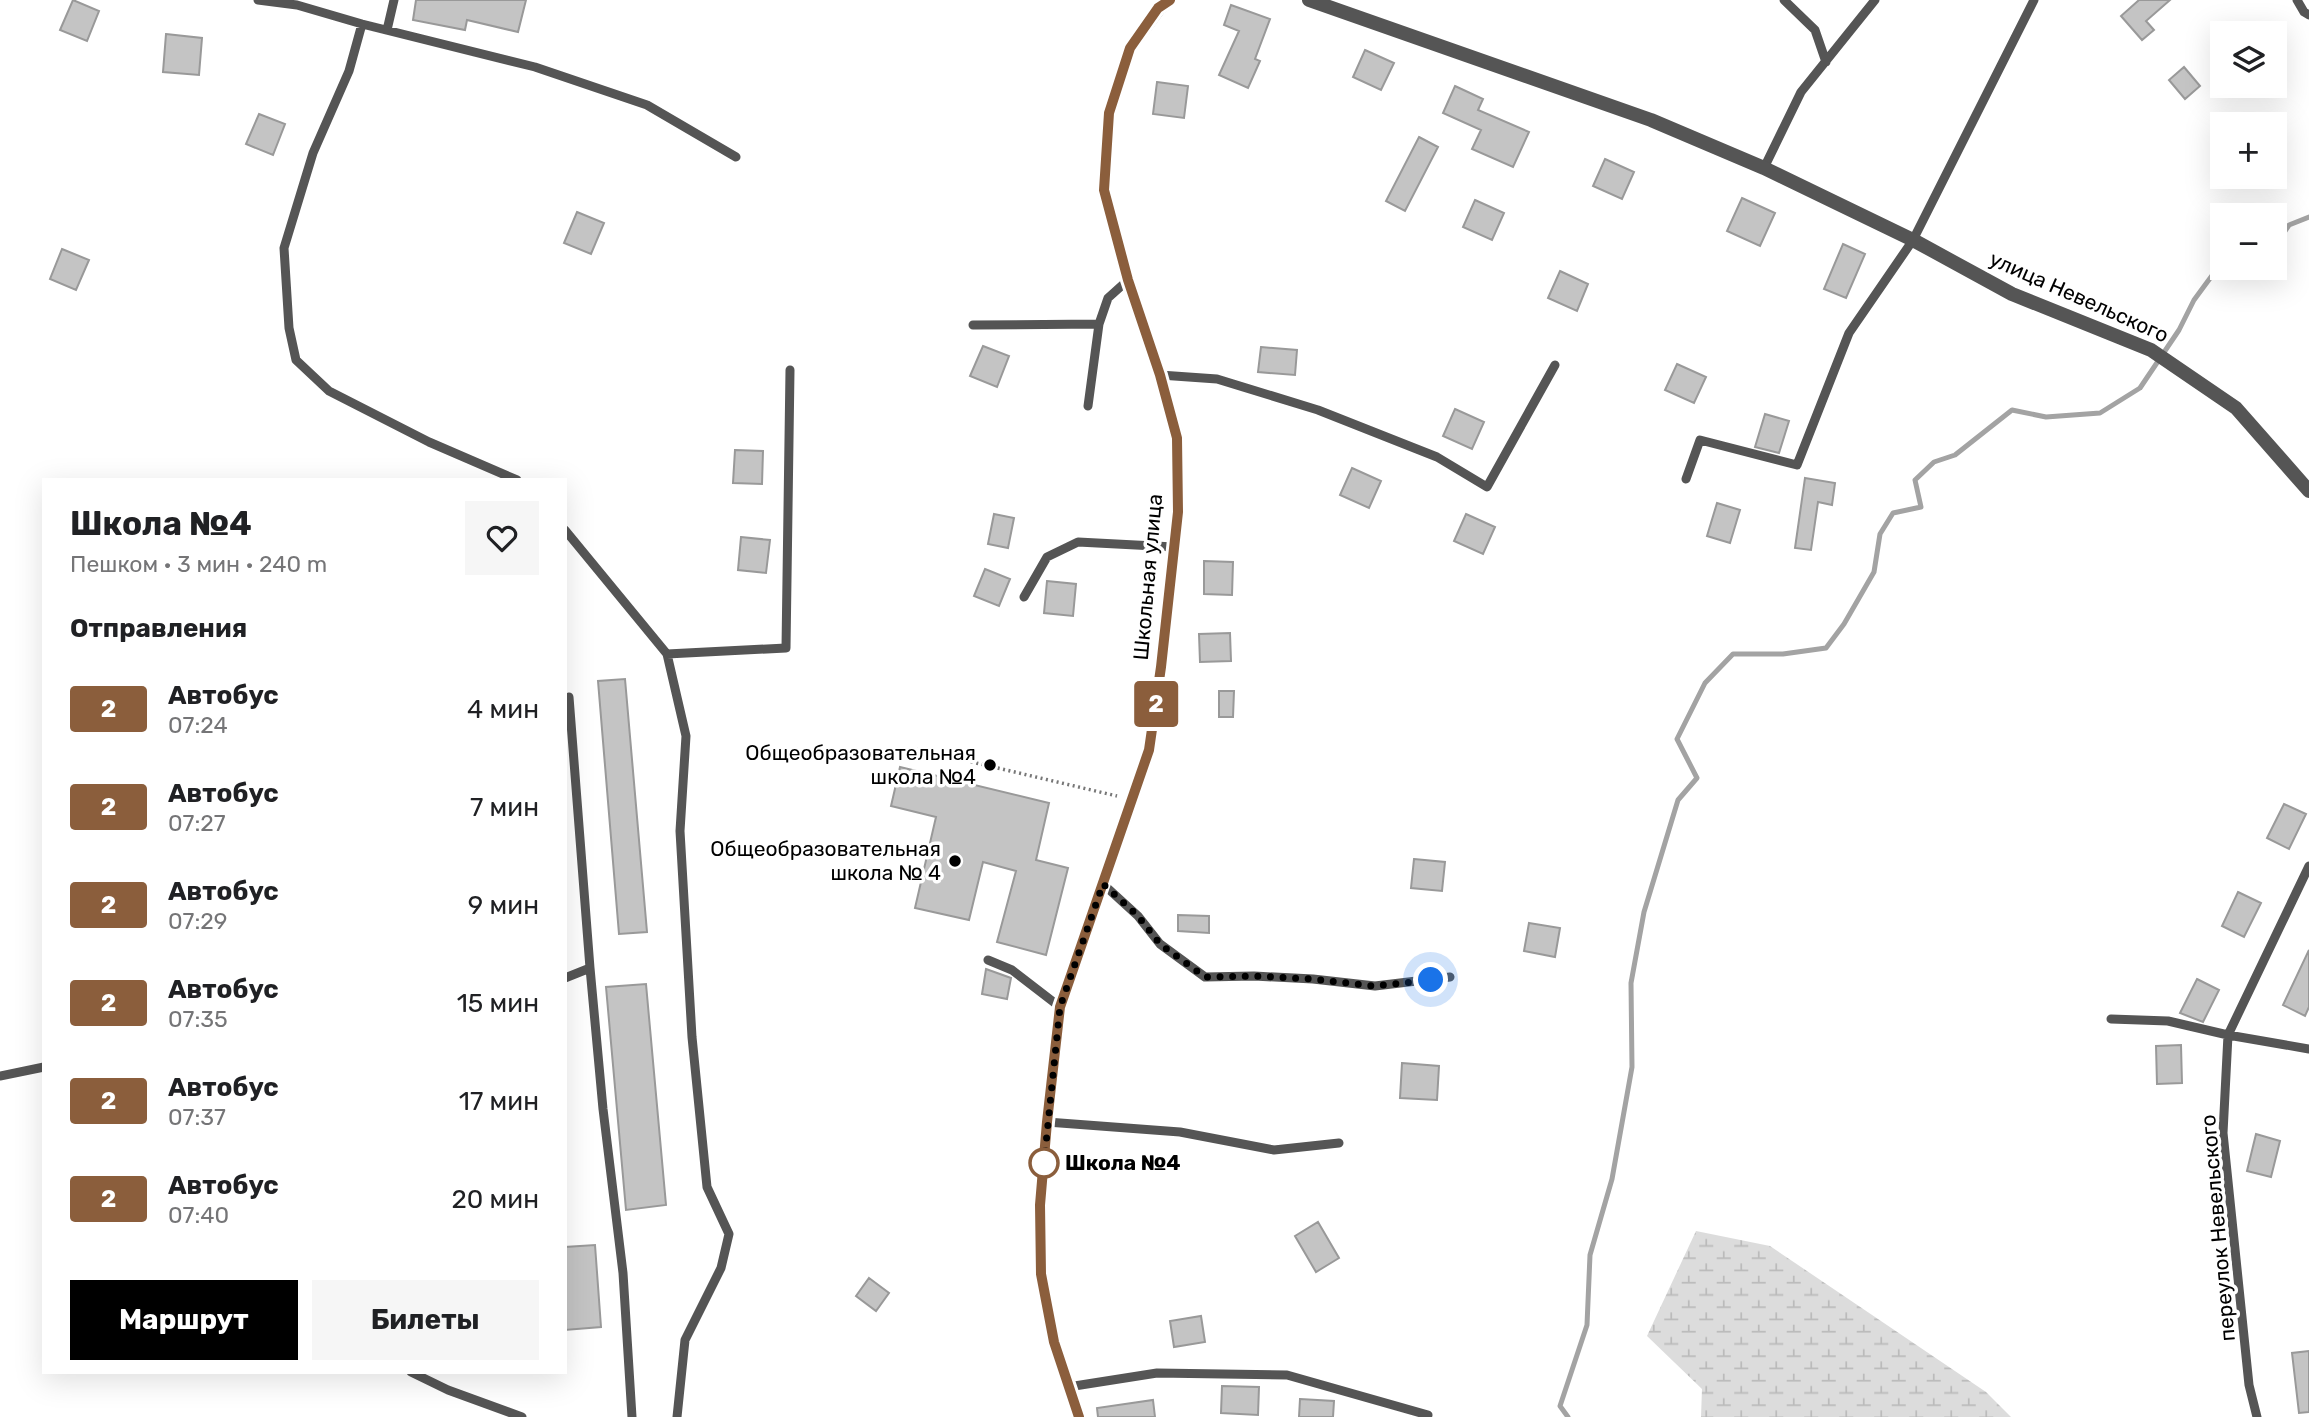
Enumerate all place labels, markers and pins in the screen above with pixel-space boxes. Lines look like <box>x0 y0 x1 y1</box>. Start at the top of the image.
place label: Общеобразовательная школа №4 <box>745 740 976 789</box>
marker: Общеобразовательная школа №4 <box>982 757 998 773</box>
place label: Общеобразовательная школа № 4 <box>710 836 941 885</box>
marker: Общеобразовательная школа № 4 <box>947 853 963 869</box>
marker: Школа №4 <box>1029 1148 1059 1178</box>
place label: Школа №4 <box>1065 1150 1181 1175</box>

